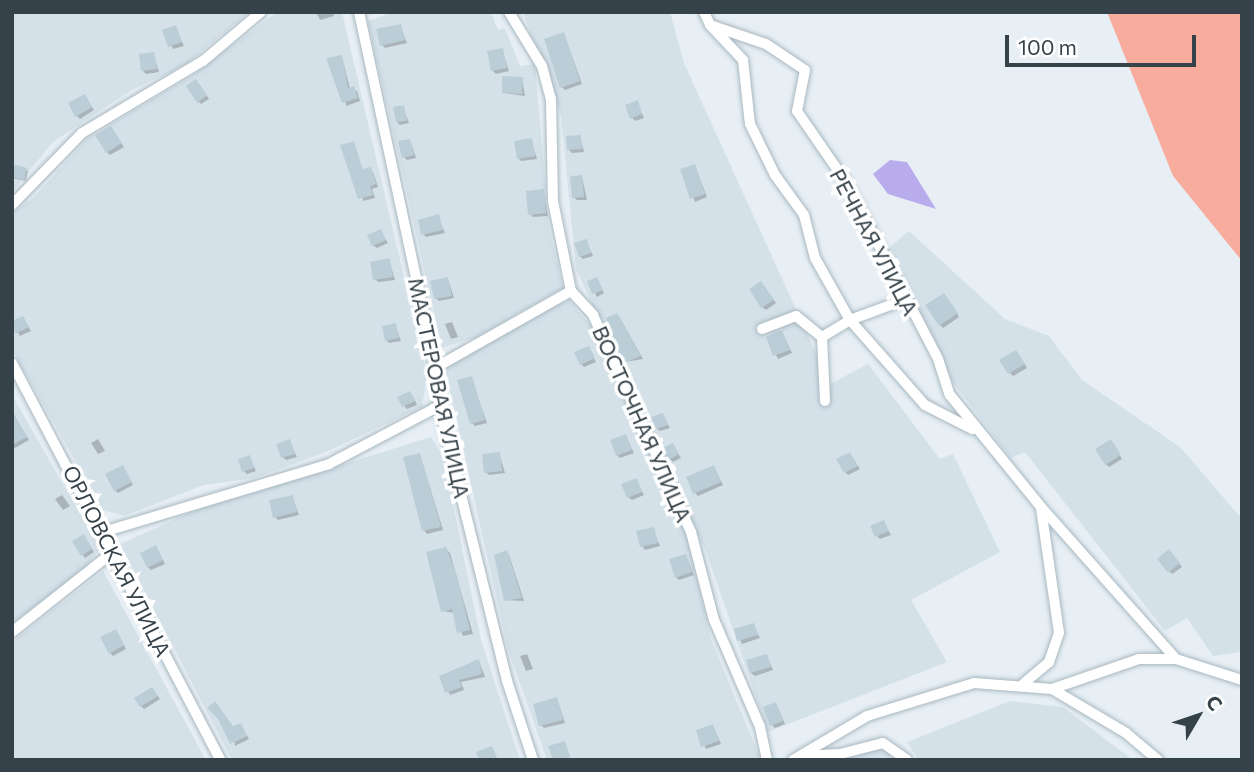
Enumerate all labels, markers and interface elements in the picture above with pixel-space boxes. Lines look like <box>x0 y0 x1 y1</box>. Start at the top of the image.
scale bar <box>1009 21 1200 65</box>
text: 100 m <box>1018 34 1077 59</box>
street label: РЕЧНАЯ УЛИЦА <box>825 164 923 320</box>
street label: МАСТЕРОВАЯ УЛИЦА <box>403 275 475 501</box>
street label: ВОСТОЧНАЯ УЛИЦА <box>587 322 697 526</box>
street label: ОРЛОВСКАЯ УЛИЦА <box>58 461 176 661</box>
north arrow <box>1163 681 1233 751</box>
text: С <box>1202 690 1228 715</box>

